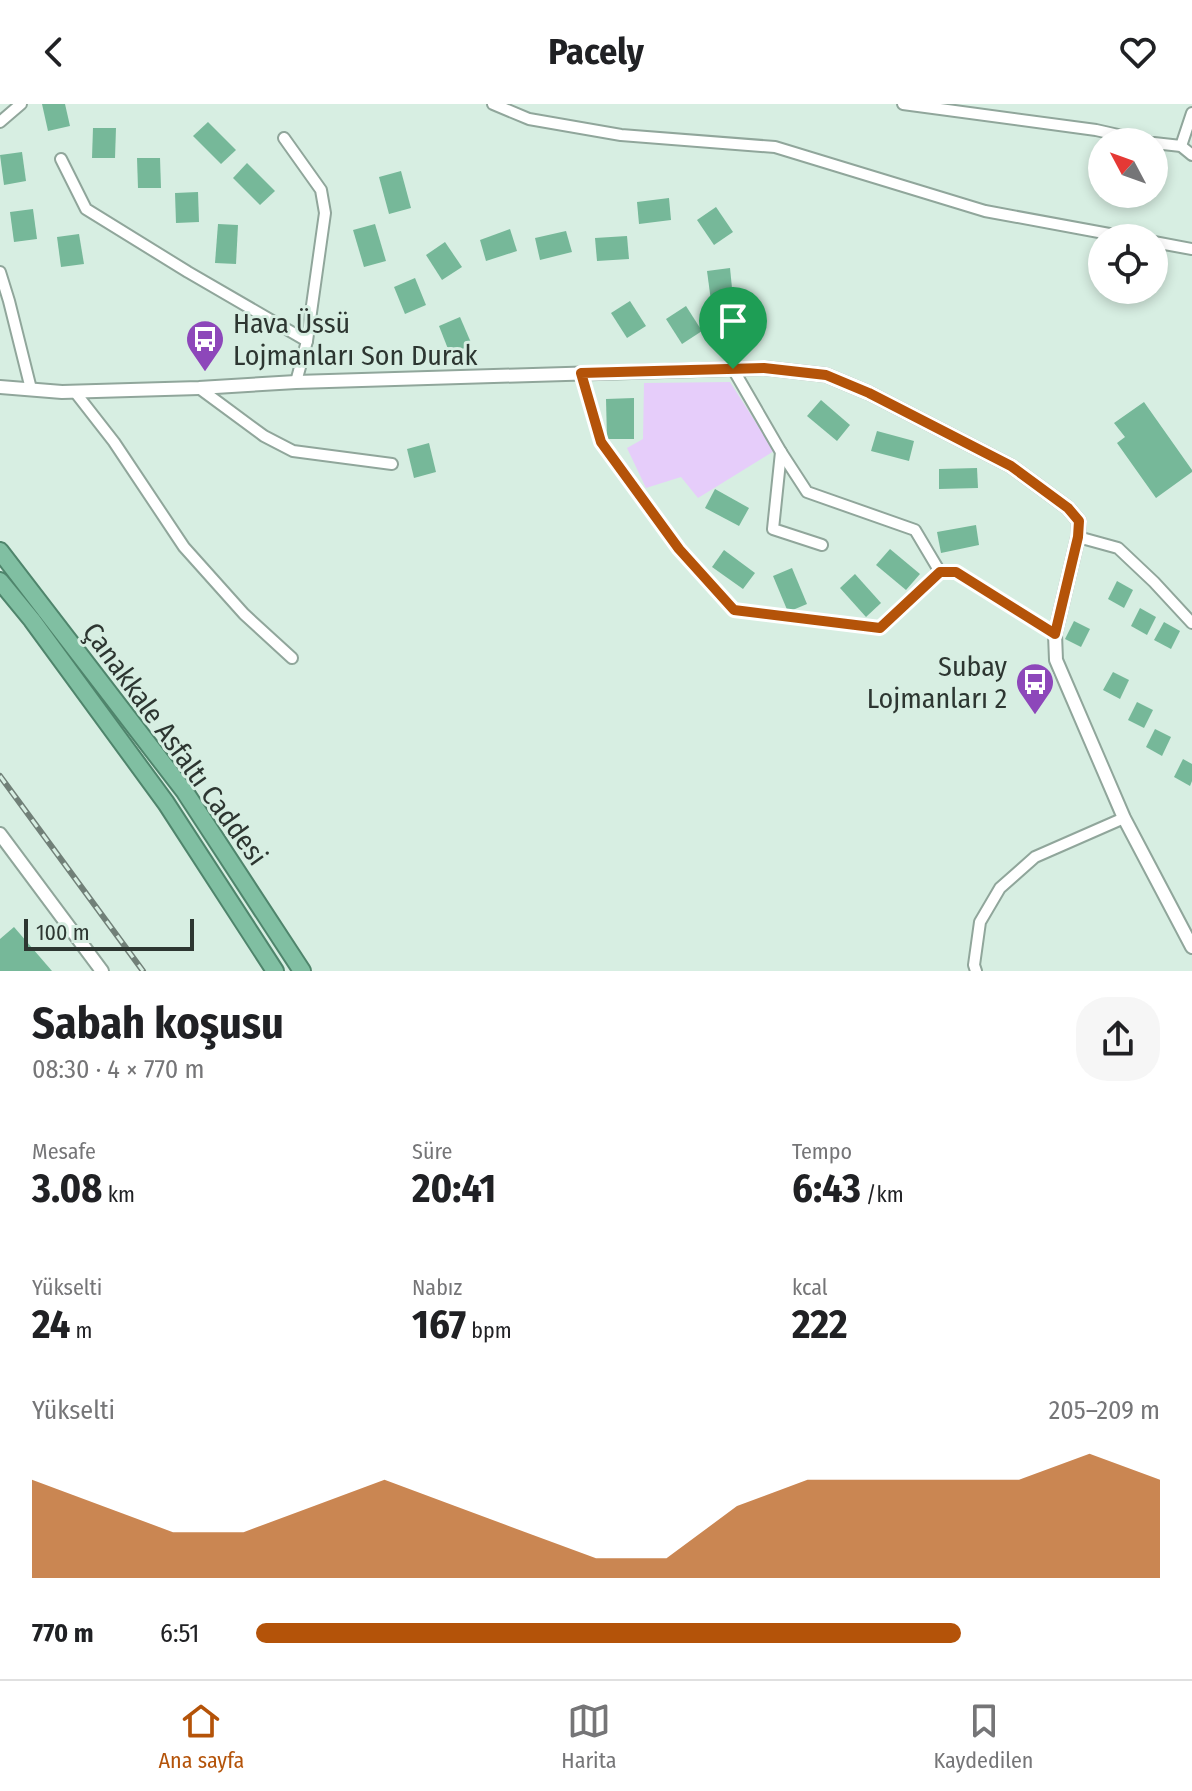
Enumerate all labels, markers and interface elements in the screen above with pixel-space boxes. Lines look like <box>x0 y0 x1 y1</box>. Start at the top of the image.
icon: back <box>32 30 76 74</box>
text: Pacely <box>548 30 644 74</box>
icon: heart <box>1116 30 1160 74</box>
north arrow <box>1088 128 1168 208</box>
map controls <box>1088 128 1168 304</box>
button: locate <box>1088 224 1168 304</box>
pin <box>699 287 767 369</box>
icon: arrive <box>711 299 755 343</box>
place label: Hava Üssü Lojmanları Son Durak <box>233 307 478 372</box>
bus stop icon: Hava Üssü Lojmanları Son Durak <box>184 318 226 373</box>
street label: Çanakkale Asfaltı Caddesi <box>76 616 274 872</box>
place label: Subay Lojmanları 2 <box>867 650 1008 715</box>
bus stop icon: Subay Lojmanları 2 <box>1014 661 1056 716</box>
scale bar <box>24 915 194 951</box>
text: 100 m <box>36 919 90 946</box>
text: Sabah koşusu <box>32 997 284 1050</box>
button: share <box>1076 997 1160 1081</box>
text: 08:30 · 4 × 770 m <box>32 1054 204 1085</box>
text: Mesafe <box>32 1138 96 1165</box>
text: Süre <box>412 1138 452 1165</box>
text: Tempo <box>792 1138 852 1165</box>
text: 3.08 <box>32 1165 102 1213</box>
text: 20:41 <box>412 1165 496 1213</box>
text: 6:43 <box>792 1165 861 1213</box>
text: km <box>102 1181 135 1208</box>
text: /km <box>861 1181 904 1208</box>
text: Yükselti <box>32 1274 102 1301</box>
text: Nabız <box>412 1274 462 1301</box>
text: kcal <box>792 1274 828 1301</box>
text: 24 <box>32 1301 70 1349</box>
text: 167 <box>412 1301 466 1349</box>
text: 222 <box>792 1301 848 1349</box>
text: m <box>70 1317 92 1344</box>
text: bpm <box>466 1317 512 1344</box>
text: Yükselti <box>32 1395 115 1426</box>
text: 205–209 m <box>1049 1395 1160 1426</box>
text: 770 m <box>32 1618 93 1649</box>
text: 6:51 <box>160 1618 199 1649</box>
tab: Ana sayfa <box>159 1699 244 1774</box>
tab: Harita <box>561 1699 616 1774</box>
tab: Kaydedilen <box>934 1699 1033 1774</box>

